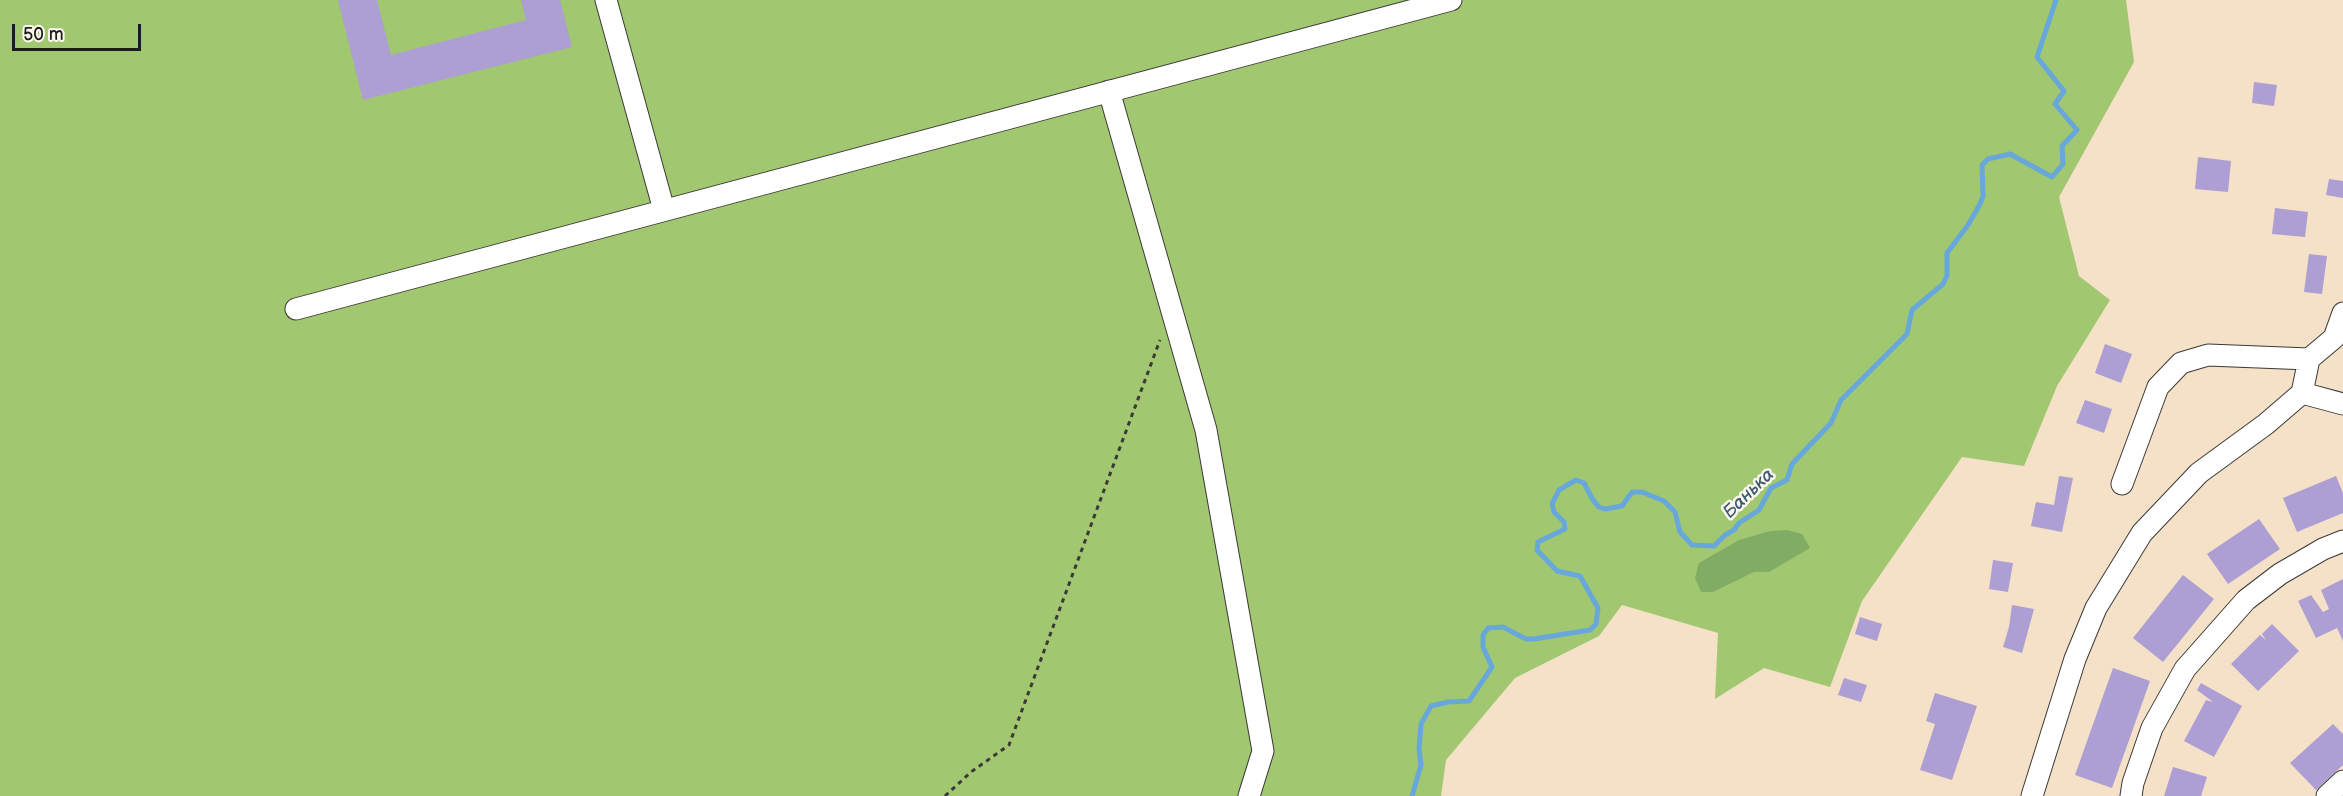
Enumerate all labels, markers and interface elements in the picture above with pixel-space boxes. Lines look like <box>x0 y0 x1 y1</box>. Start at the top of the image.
scale bar <box>15 12 144 50</box>
text: 50 m <box>23 24 64 45</box>
water label: Банька <box>1719 465 1779 523</box>

